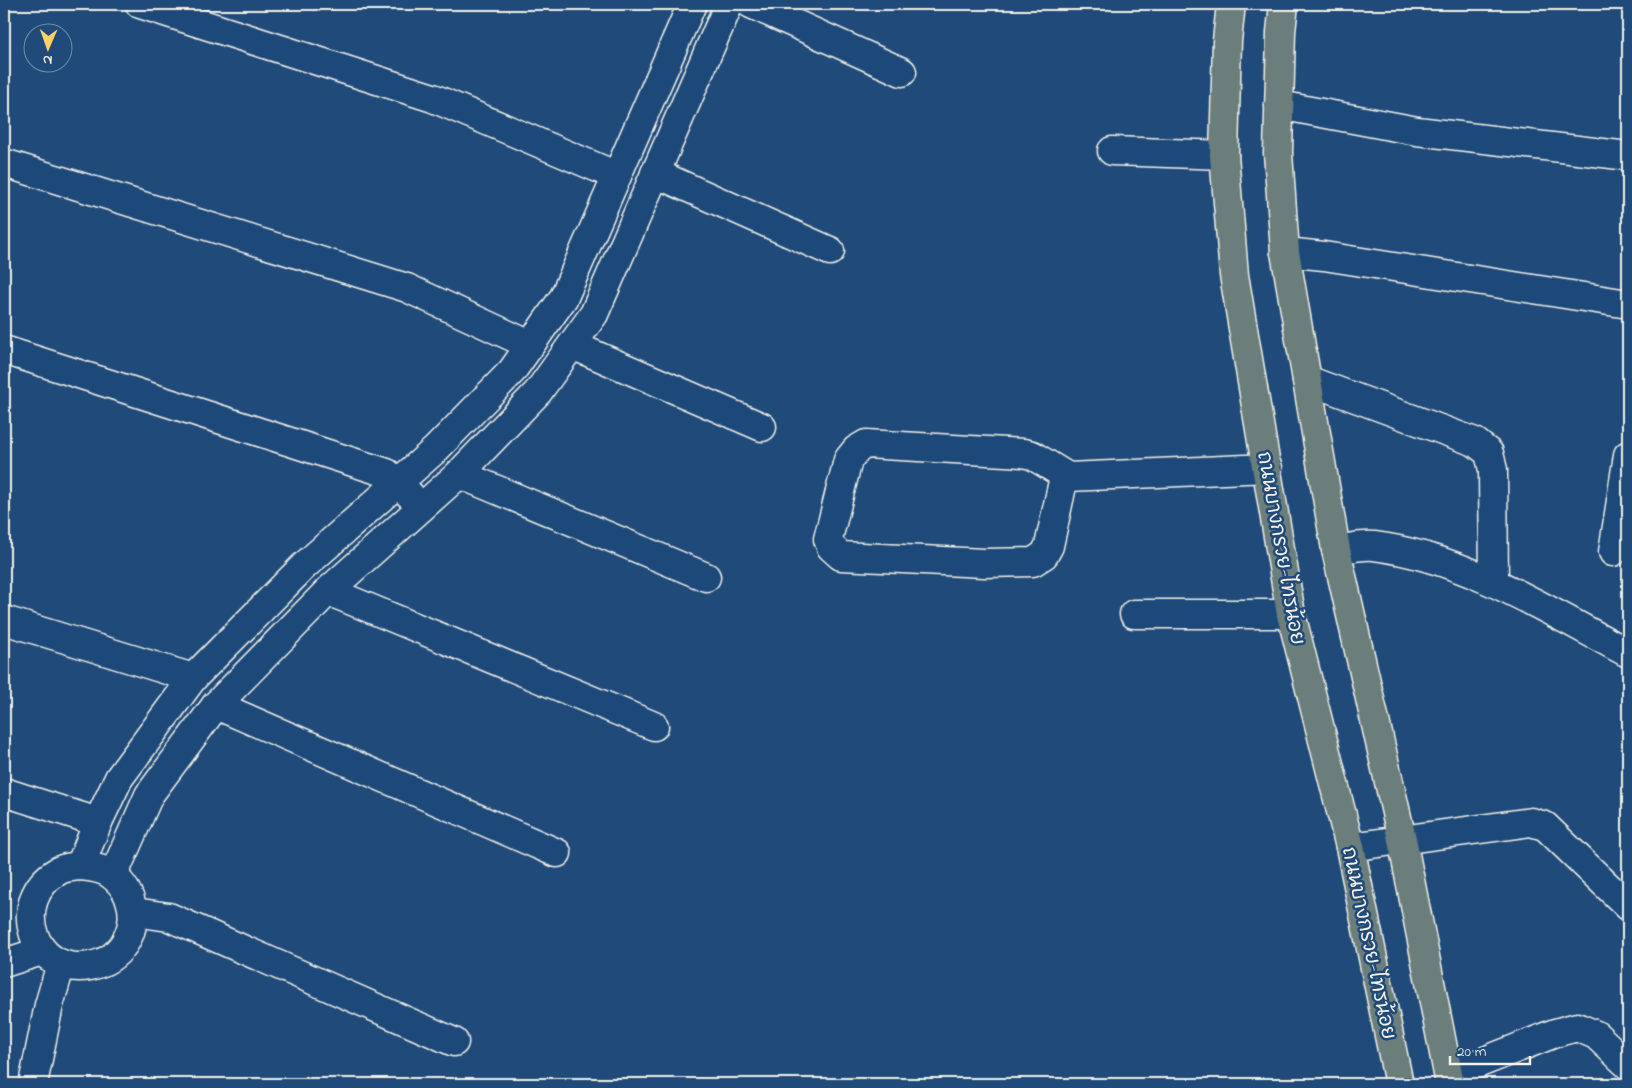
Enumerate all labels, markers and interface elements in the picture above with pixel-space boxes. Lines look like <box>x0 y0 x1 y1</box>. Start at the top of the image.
north arrow <box>22 22 72 72</box>
text: N <box>43 49 53 70</box>
street label: ถนนบางกรวย-ไทรน้อย <box>1248 449 1312 648</box>
street label: ถนนบางกรวย-ไทรน้อย <box>1333 844 1403 1042</box>
scale bar <box>1450 1033 1530 1065</box>
text: 20 m <box>1457 1041 1487 1063</box>

